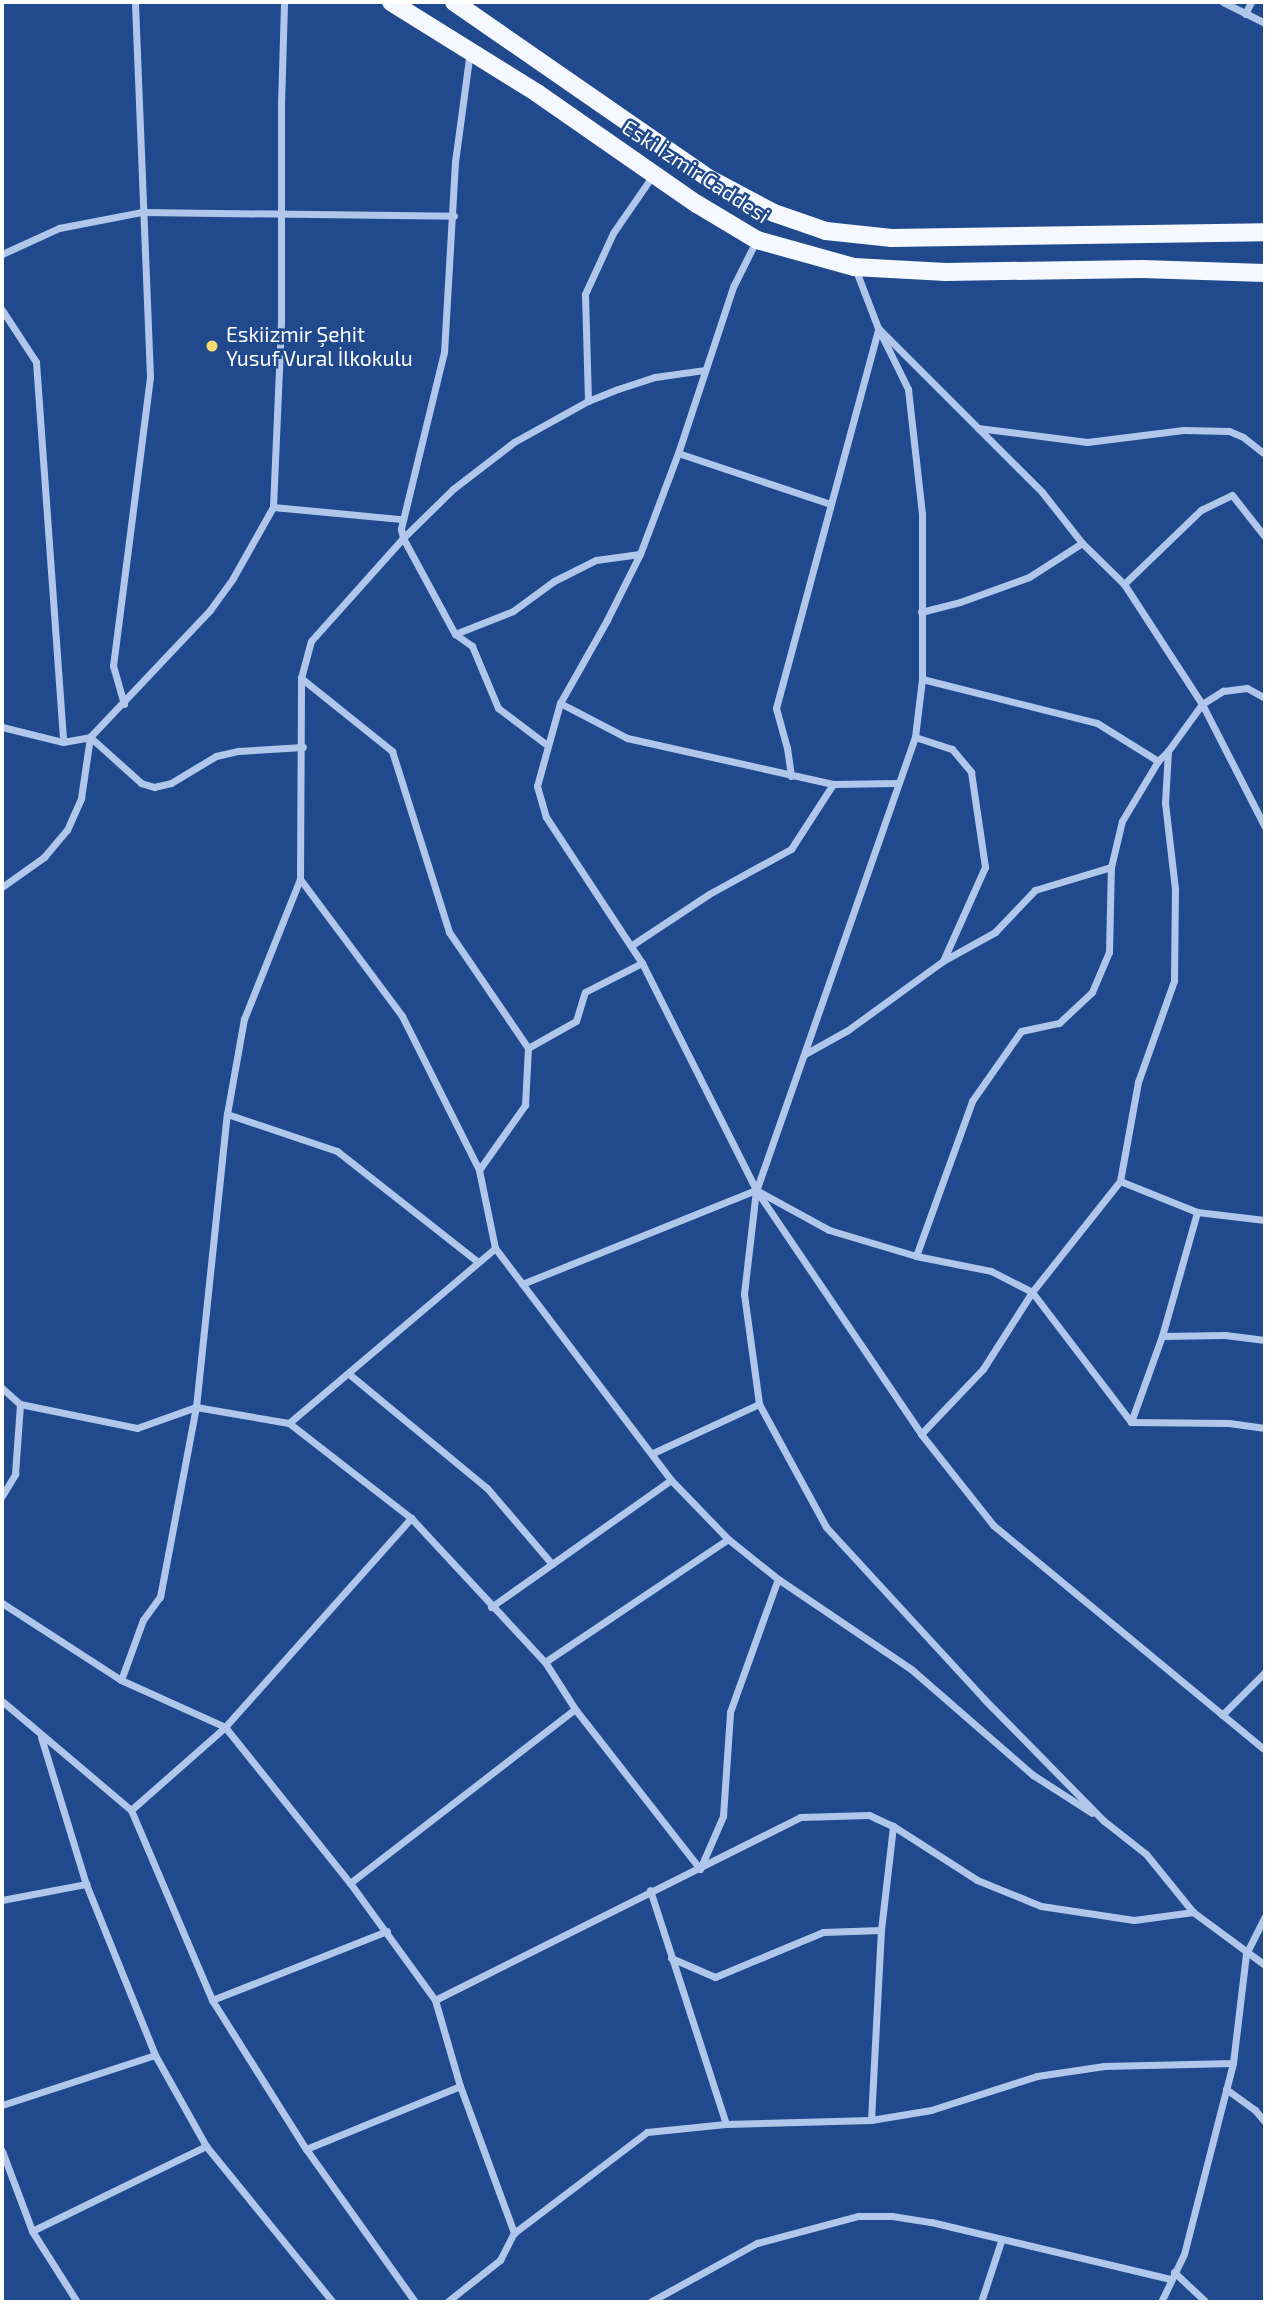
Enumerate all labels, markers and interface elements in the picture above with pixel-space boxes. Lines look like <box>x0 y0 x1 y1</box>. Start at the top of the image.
street label: Eski İzmir Caddesi <box>618 114 774 228</box>
place label: Eskiizmir Şehit Yusuf Vural İlkokulu <box>226 321 414 371</box>
marker: Eskiizmir Şehit Yusuf Vural İlkokulu <box>204 338 220 354</box>

